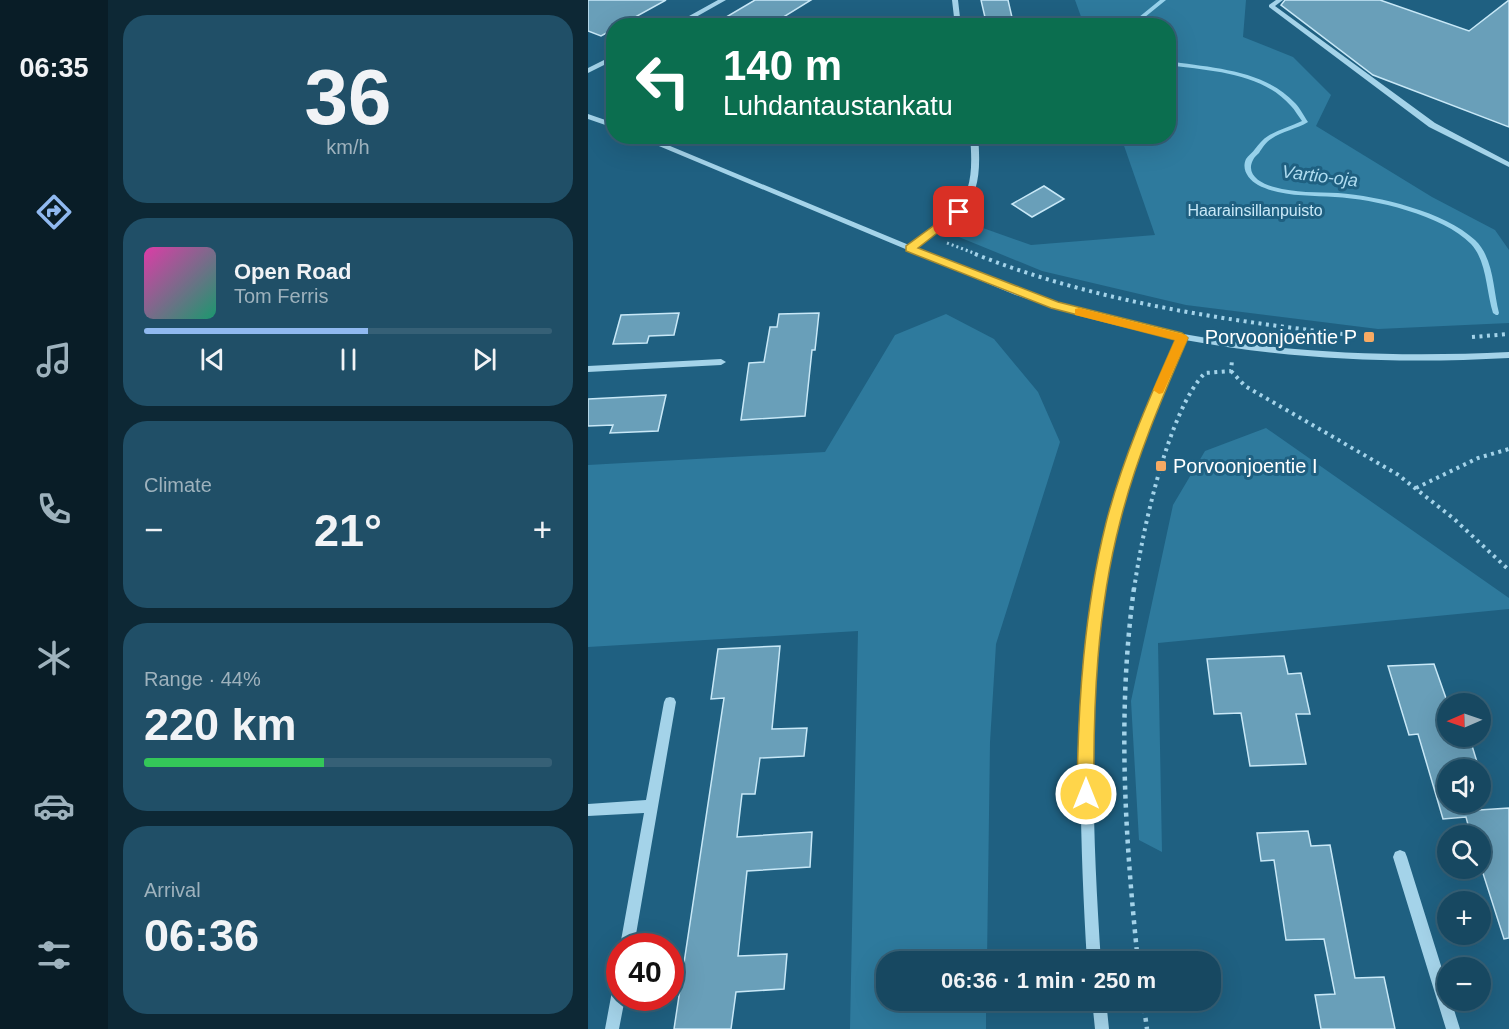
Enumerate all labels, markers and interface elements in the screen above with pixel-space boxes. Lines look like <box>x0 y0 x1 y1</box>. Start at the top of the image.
icon: left <box>624 42 702 120</box>
text: 140 m <box>723 42 842 89</box>
text: 06:35 <box>19 53 89 83</box>
text: 36 <box>305 53 391 141</box>
text: Luhdantaustankatu <box>723 91 953 121</box>
text: km/h <box>326 136 370 158</box>
water label: Vartio-oja <box>1281 161 1359 191</box>
pin <box>933 186 984 237</box>
icon: directions <box>33 191 75 233</box>
icon: arrive <box>942 195 975 228</box>
park label: Haarainsillanpuisto <box>1187 202 1323 219</box>
text: Open Road <box>234 259 351 284</box>
text: Tom Ferris <box>234 285 328 307</box>
place label: Porvoonjoentie P <box>1205 326 1357 348</box>
marker: Porvoonjoentie P <box>1362 330 1376 344</box>
icon: music <box>33 339 75 381</box>
icon: previous <box>196 343 229 376</box>
icon: pause <box>332 343 365 376</box>
icon: next <box>468 343 501 376</box>
place label: Porvoonjoentie I <box>1173 455 1318 477</box>
marker: Porvoonjoentie I <box>1154 459 1168 473</box>
text: Climate <box>144 474 212 496</box>
icon: phone <box>33 488 75 530</box>
text: 21° <box>314 505 382 556</box>
text: − <box>144 511 163 548</box>
text: + <box>533 511 552 548</box>
icon: climate <box>33 637 75 679</box>
text: Range · 44% <box>144 668 261 690</box>
north arrow <box>1437 693 1491 747</box>
map controls <box>1437 693 1491 1011</box>
text: 220 km <box>144 699 297 750</box>
button: sound <box>1437 759 1491 813</box>
position arrow <box>1054 762 1118 826</box>
icon: car <box>33 785 75 827</box>
button: search <box>1437 825 1491 879</box>
text: Arrival <box>144 879 201 901</box>
button: + <box>1437 891 1491 945</box>
text: 06:36 <box>144 910 259 961</box>
speed limit sign: 40 <box>606 933 684 1011</box>
icon: filters <box>33 934 75 976</box>
button: − <box>1437 957 1491 1011</box>
text: 06:36 · 1 min · 250 m <box>941 968 1156 993</box>

